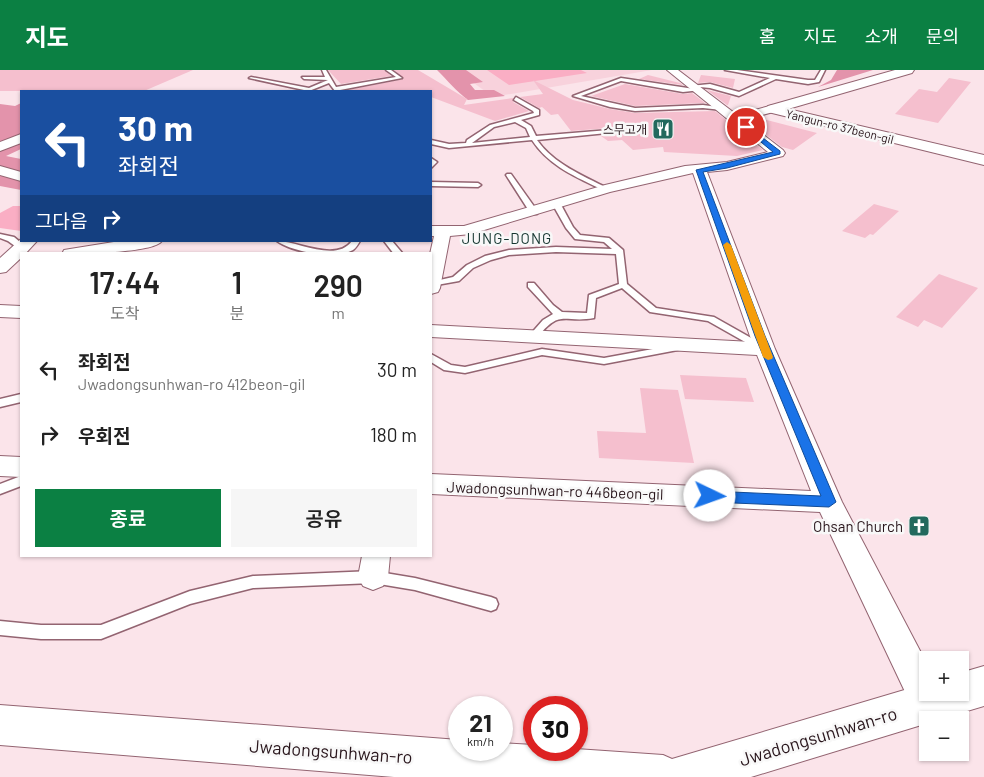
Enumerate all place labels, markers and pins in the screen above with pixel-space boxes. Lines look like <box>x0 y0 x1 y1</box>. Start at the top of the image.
pin <box>725 106 767 148</box>
restaurant icon: 스무고개 <box>651 117 675 141</box>
place label: 스무고개 <box>603 122 647 136</box>
church icon: Ohsan Church <box>907 514 931 538</box>
place label: Ohsan Church <box>813 517 903 535</box>

